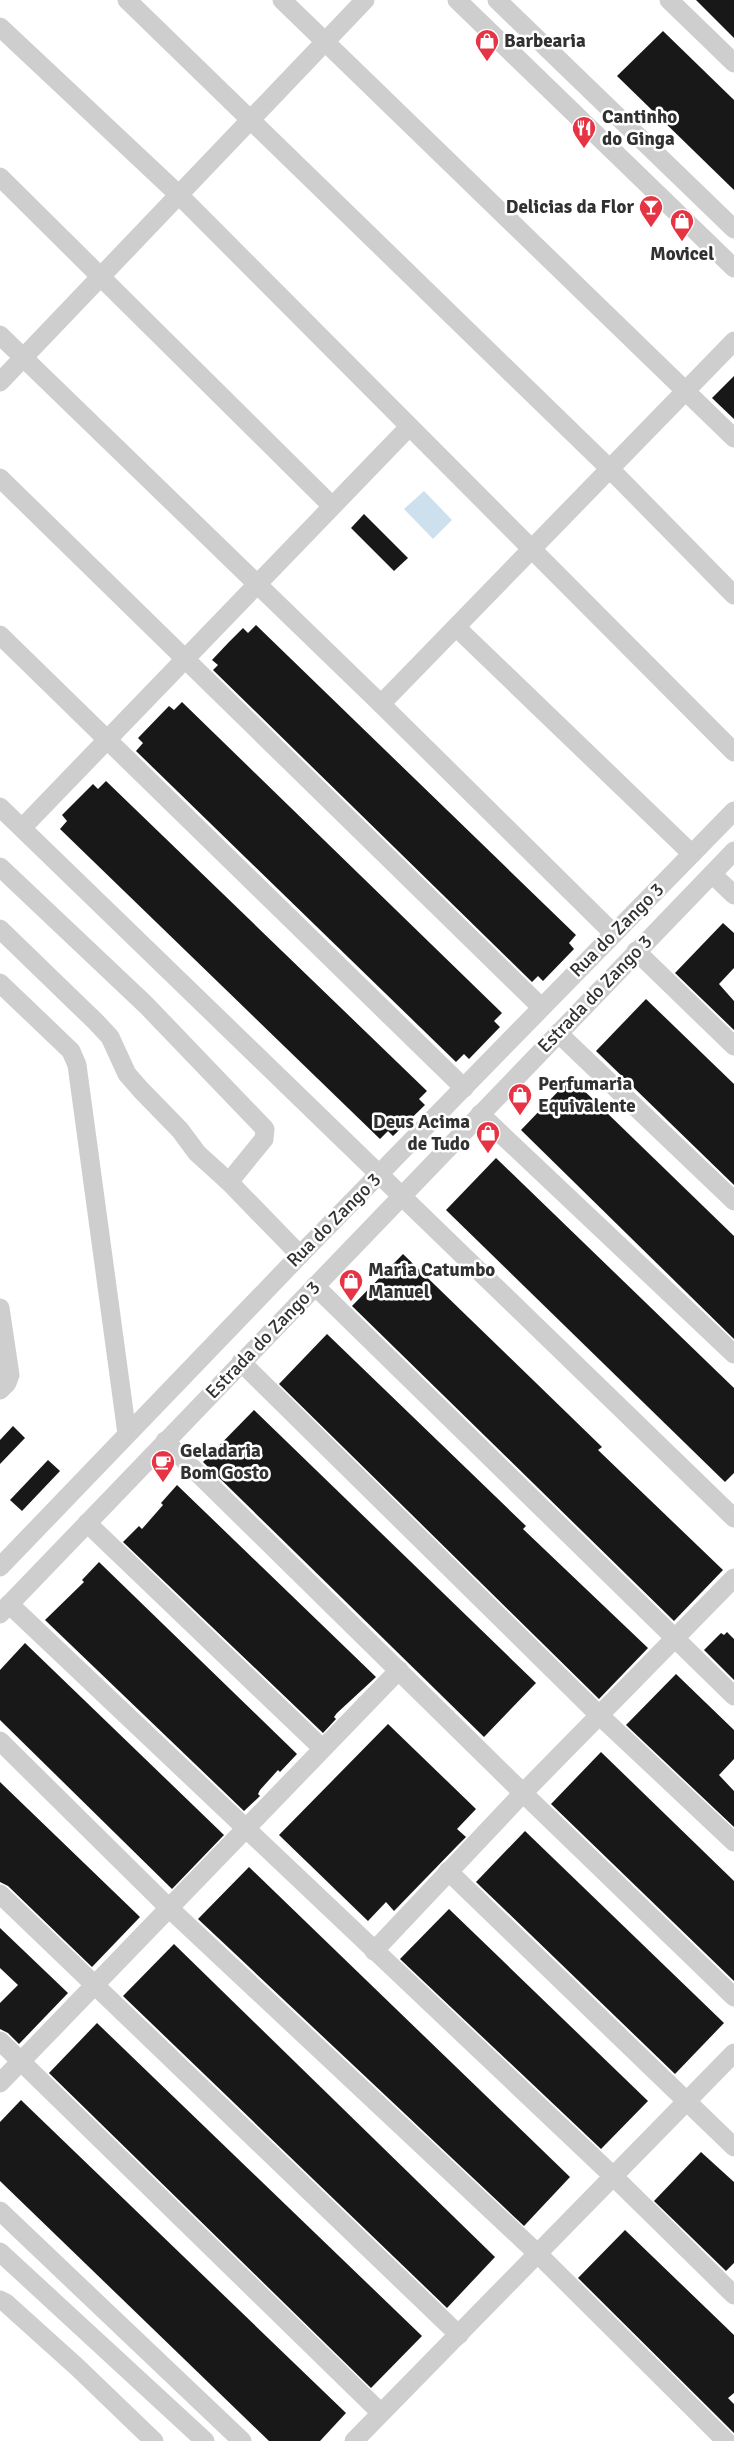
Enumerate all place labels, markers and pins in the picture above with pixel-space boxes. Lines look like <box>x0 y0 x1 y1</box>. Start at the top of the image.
shop icon: Barbearia <box>474 28 500 62</box>
place label: Barbearia <box>504 29 586 53</box>
place label: Cantinho do Ginga <box>602 105 677 151</box>
restaurant icon: Cantinho do Ginga <box>571 115 597 149</box>
bar icon: Delicias da Flor <box>638 194 664 228</box>
place label: Delicias da Flor <box>506 195 634 219</box>
shop icon: Movicel <box>669 208 695 242</box>
place label: Movicel <box>650 242 714 266</box>
place label: Perfumaria Equivalente <box>538 1072 636 1118</box>
shop icon: Perfumaria Equivalente <box>507 1082 533 1116</box>
place label: Deus Acima de Tudo <box>373 1110 470 1156</box>
shop icon: Deus Acima de Tudo <box>475 1120 501 1154</box>
place label: Maria Catumbo Manuel <box>368 1258 495 1304</box>
shop icon: Maria Catumbo Manuel <box>338 1268 364 1302</box>
place label: Geladaria Bom Gosto <box>180 1439 269 1485</box>
cafe icon: Geladaria Bom Gosto <box>150 1449 176 1483</box>

